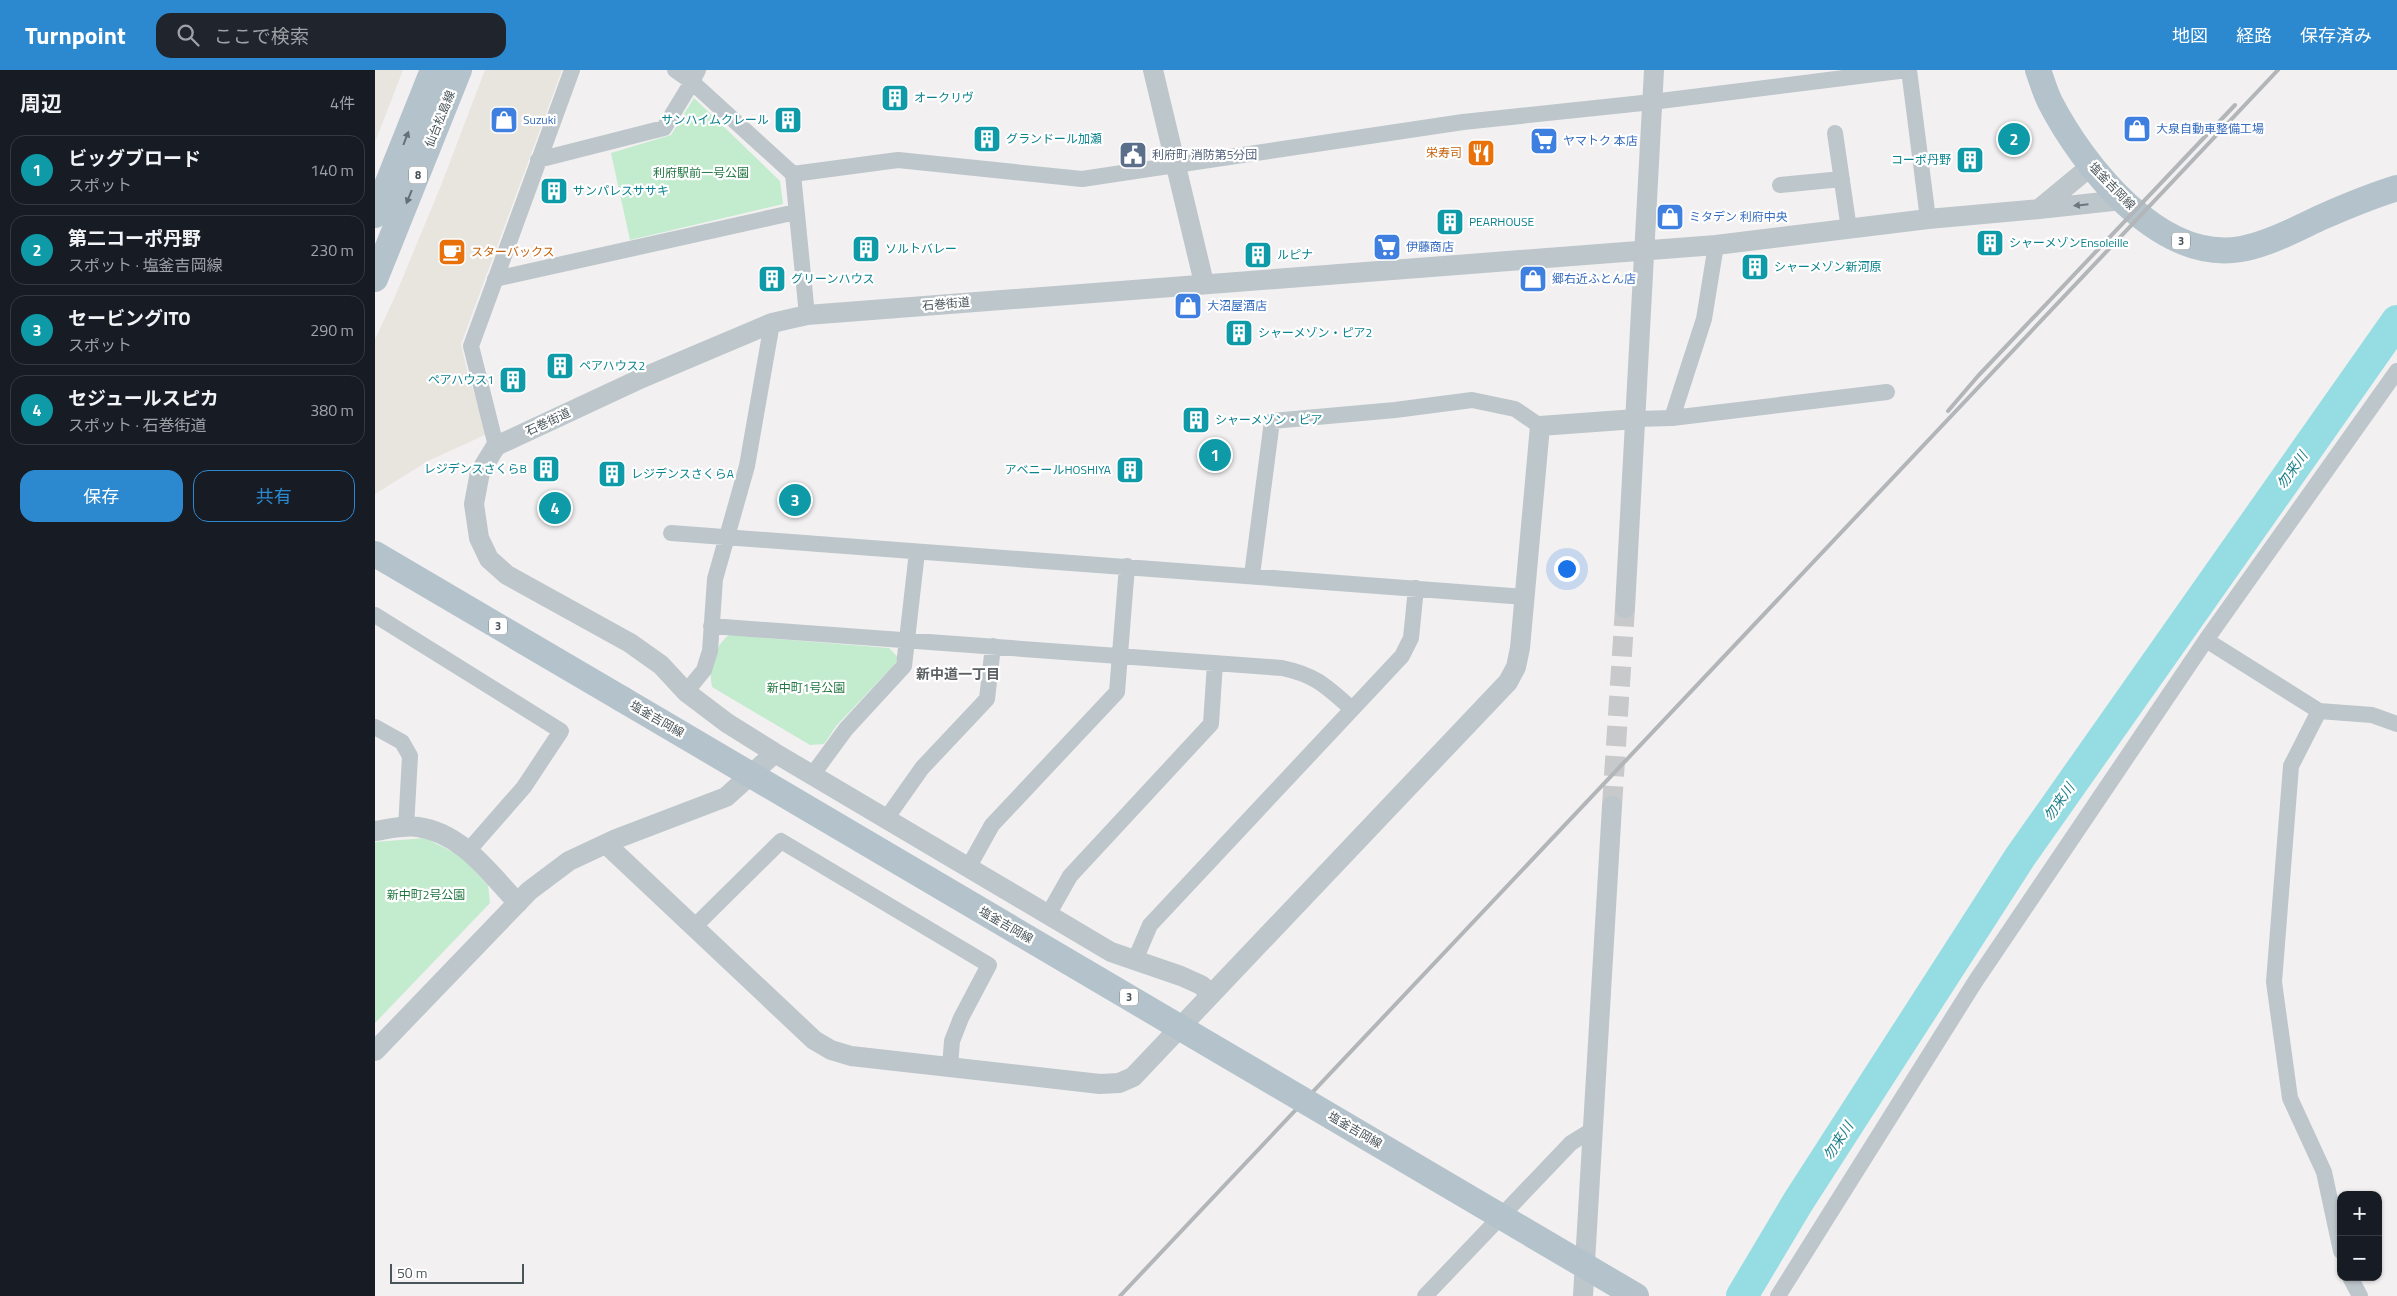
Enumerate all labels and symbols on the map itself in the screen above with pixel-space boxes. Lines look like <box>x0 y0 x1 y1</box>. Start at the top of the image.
building icon: オークリヴ <box>880 83 910 113</box>
street label: 仙台松島線 <box>419 87 460 150</box>
place label: オークリヴ <box>914 88 974 107</box>
shop icon: Suzuki <box>489 105 519 135</box>
building icon: サンハイムクレール <box>773 105 803 135</box>
place label: Suzuki <box>523 110 556 129</box>
place label: サンハイムクレール <box>661 110 769 129</box>
shop icon: 大泉自動車整備工場 <box>2122 114 2152 144</box>
place label: 大泉自動車整備工場 <box>2156 119 2264 138</box>
pin: 2 <box>1998 120 2030 158</box>
building icon: グランドール加瀬 <box>972 124 1002 154</box>
supermarket icon: ヤマトク 本店 <box>1529 126 1559 156</box>
place label: グランドール加瀬 <box>1006 129 1102 148</box>
one-way arrow <box>403 130 410 145</box>
place label: ヤマトク 本店 <box>1563 131 1638 150</box>
restaurant icon: 栄寿司 <box>1466 138 1496 168</box>
public building icon: 利府町 消防第5分団 <box>1118 140 1148 170</box>
place label: 栄寿司 <box>1426 143 1462 162</box>
place label: 利府町 消防第5分団 <box>1152 145 1257 164</box>
building icon: コーポ丹野 <box>1955 145 1985 175</box>
place label: コーポ丹野 <box>1891 150 1951 169</box>
street label: 塩釜吉岡線 <box>2085 157 2140 214</box>
park label: 利府駅前一号公園 <box>653 163 749 182</box>
road number: 8 <box>409 166 427 184</box>
building icon: サンパレスササキ <box>539 176 569 206</box>
place label: サンパレスササキ <box>573 181 669 200</box>
one-way arrow <box>405 190 413 205</box>
one-way arrow <box>2072 201 2088 209</box>
shop icon: ミタデン 利府中央 <box>1655 202 1685 232</box>
building icon: PEARHOUSE <box>1435 207 1465 237</box>
place label: ミタデン 利府中央 <box>1689 207 1788 226</box>
place label: PEARHOUSE <box>1469 212 1535 231</box>
building icon: シャーメゾンEnsoleille <box>1975 228 2005 258</box>
supermarket icon: 伊藤商店 <box>1372 232 1402 262</box>
road number: 3 <box>2172 232 2190 250</box>
place label: シャーメゾンEnsoleille <box>2009 233 2129 252</box>
building icon: ソルトバレー <box>851 234 881 264</box>
cafe icon: スターバックス <box>437 237 467 267</box>
place label: 伊藤商店 <box>1406 237 1454 256</box>
place label: ソルトバレー <box>885 239 957 258</box>
building icon: ルピナ <box>1243 240 1273 270</box>
place label: スターバックス <box>471 242 555 261</box>
place label: ルピナ <box>1277 245 1313 264</box>
building icon: シャーメゾン新河原 <box>1740 252 1770 282</box>
place label: シャーメゾン新河原 <box>1774 257 1882 276</box>
building icon: グリーンハウス <box>757 264 787 294</box>
shop icon: 郷右近ふとん店 <box>1518 264 1548 294</box>
place label: グリーンハウス <box>791 269 874 288</box>
place label: 郷右近ふとん店 <box>1552 269 1636 288</box>
shop icon: 大沼屋酒店 <box>1173 291 1203 321</box>
street label: 石巻街道 <box>921 292 971 315</box>
place label: 大沼屋酒店 <box>1207 296 1267 315</box>
building icon: シャーメゾン・ピア2 <box>1224 318 1254 348</box>
place label: シャーメゾン・ピア2 <box>1258 323 1372 342</box>
building icon: ペアハウス2 <box>545 351 575 381</box>
place label: ペアハウス2 <box>579 356 645 375</box>
building icon: ペアハウス1 <box>498 365 528 395</box>
place label: ペアハウス1 <box>428 370 494 389</box>
street label: 石巻街道 <box>522 403 574 440</box>
building icon: シャーメゾン・ピア <box>1181 405 1211 435</box>
place label: シャーメゾン・ピア <box>1215 410 1323 429</box>
pin: 1 <box>1199 436 1231 474</box>
water label: 勿来川 <box>2271 445 2313 493</box>
building icon: レジデンスさくらB <box>531 454 561 484</box>
building icon: アベニールHOSHIYA <box>1115 455 1145 485</box>
place label: レジデンスさくらB <box>424 459 527 478</box>
building icon: レジデンスさくらA <box>597 459 627 489</box>
place label: アベニールHOSHIYA <box>1005 460 1111 479</box>
place label: レジデンスさくらA <box>631 464 734 483</box>
pin: 3 <box>779 481 811 519</box>
pin: 4 <box>539 489 571 527</box>
your location <box>1554 556 1580 582</box>
road number: 3 <box>489 618 507 634</box>
district label: 新中道一丁目 <box>916 663 1000 684</box>
park label: 新中町1号公園 <box>767 678 845 697</box>
street label: 塩釜吉岡線 <box>627 695 688 742</box>
water label: 勿来川 <box>2038 777 2080 825</box>
park label: 新中町2号公園 <box>387 885 465 904</box>
street label: 塩釜吉岡線 <box>976 901 1037 948</box>
road number: 3 <box>1120 989 1138 1006</box>
street label: 塩釜吉岡線 <box>1325 1106 1386 1153</box>
water label: 勿来川 <box>1817 1116 1859 1164</box>
scale bar <box>390 1261 524 1284</box>

